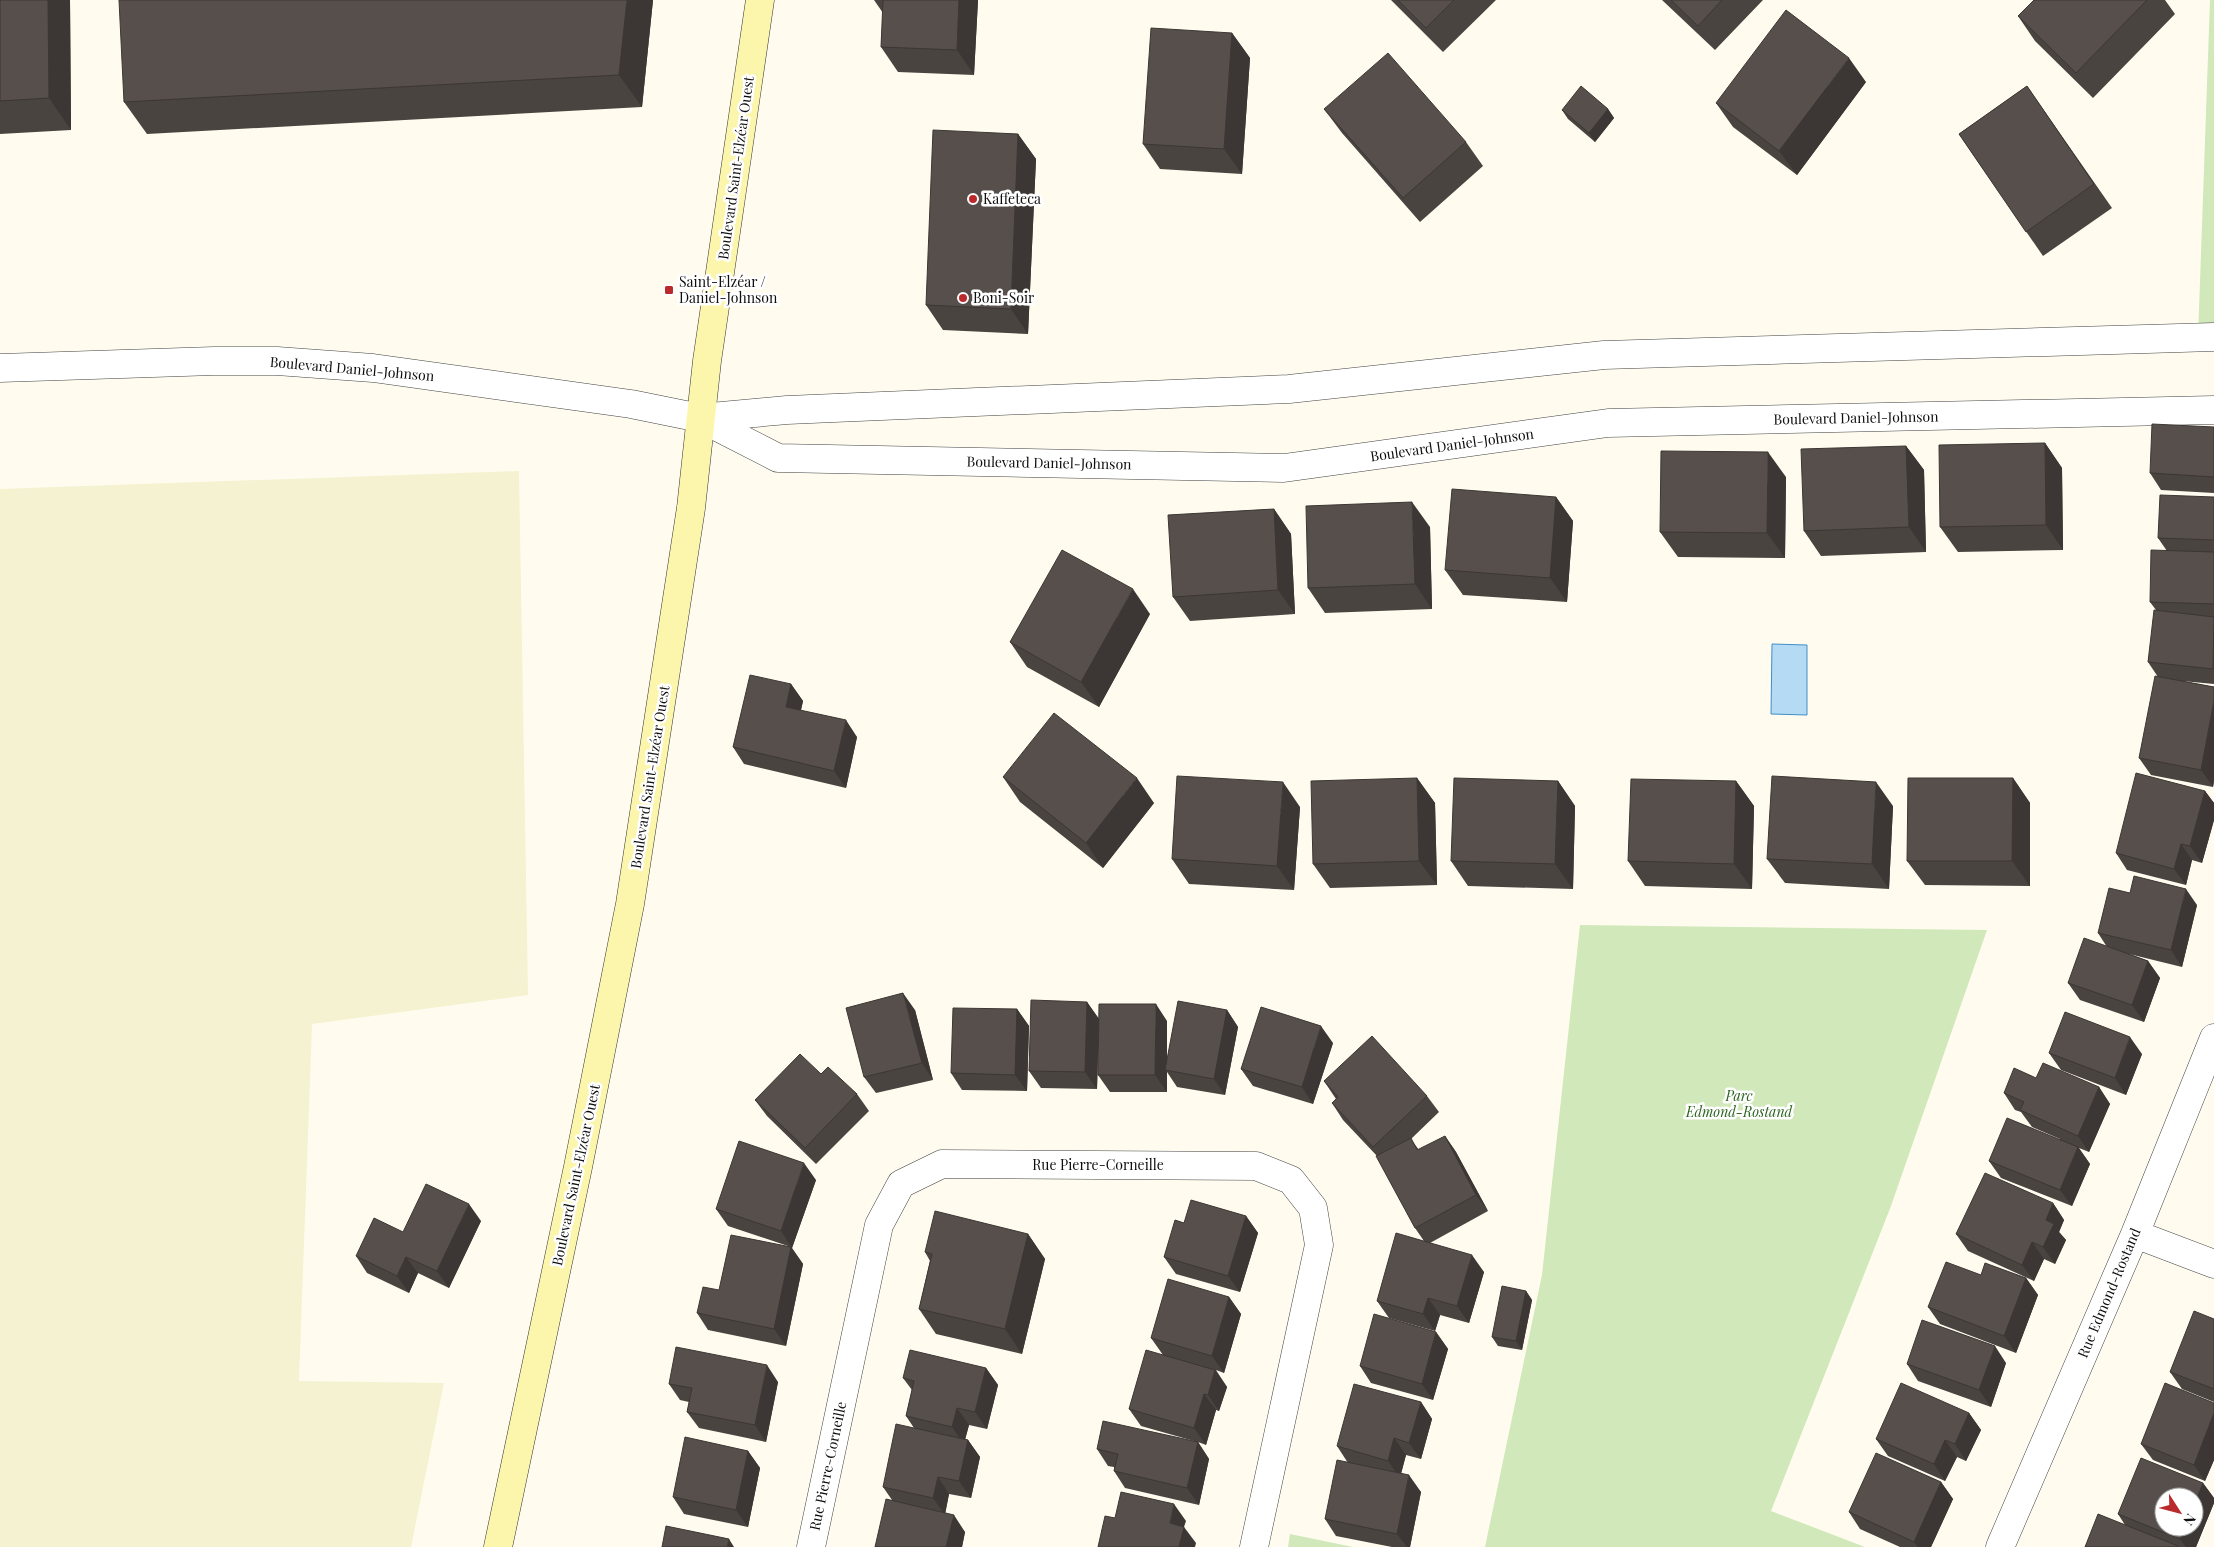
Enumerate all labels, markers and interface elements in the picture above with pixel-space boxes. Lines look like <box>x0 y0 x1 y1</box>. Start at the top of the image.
street label: Boulevard Saint-Elzéar Ouest <box>713 74 758 261</box>
place label: Kaffeteca <box>983 189 1041 208</box>
marker: Kaffeteca <box>967 193 979 205</box>
place label: Saint-Elzéar / Daniel-Johnson <box>679 272 778 307</box>
marker: Saint-Elzéar / Daniel-Johnson <box>663 284 675 296</box>
place label: Boni-Soir <box>973 288 1035 307</box>
marker: Boni-Soir <box>957 292 969 304</box>
street label: Boulevard Daniel-Johnson <box>269 352 436 385</box>
street label: Boulevard Daniel-Johnson <box>1773 407 1939 428</box>
street label: Boulevard Daniel-Johnson <box>1369 424 1536 465</box>
street label: Boulevard Daniel-Johnson <box>966 452 1132 473</box>
street label: Boulevard Saint-Elzéar Ouest <box>626 683 674 870</box>
street label: Boulevard Saint-Elzéar Ouest <box>547 1081 604 1267</box>
park label: Parc Edmond-Rostand <box>1685 1086 1793 1121</box>
street label: Rue Pierre-Corneille <box>1032 1155 1164 1174</box>
street label: Rue Edmond-Rostand <box>2073 1225 2144 1361</box>
street label: Rue Pierre-Corneille <box>805 1400 850 1532</box>
north arrow <box>2154 1487 2204 1537</box>
text: N <box>2179 1510 2201 1530</box>

